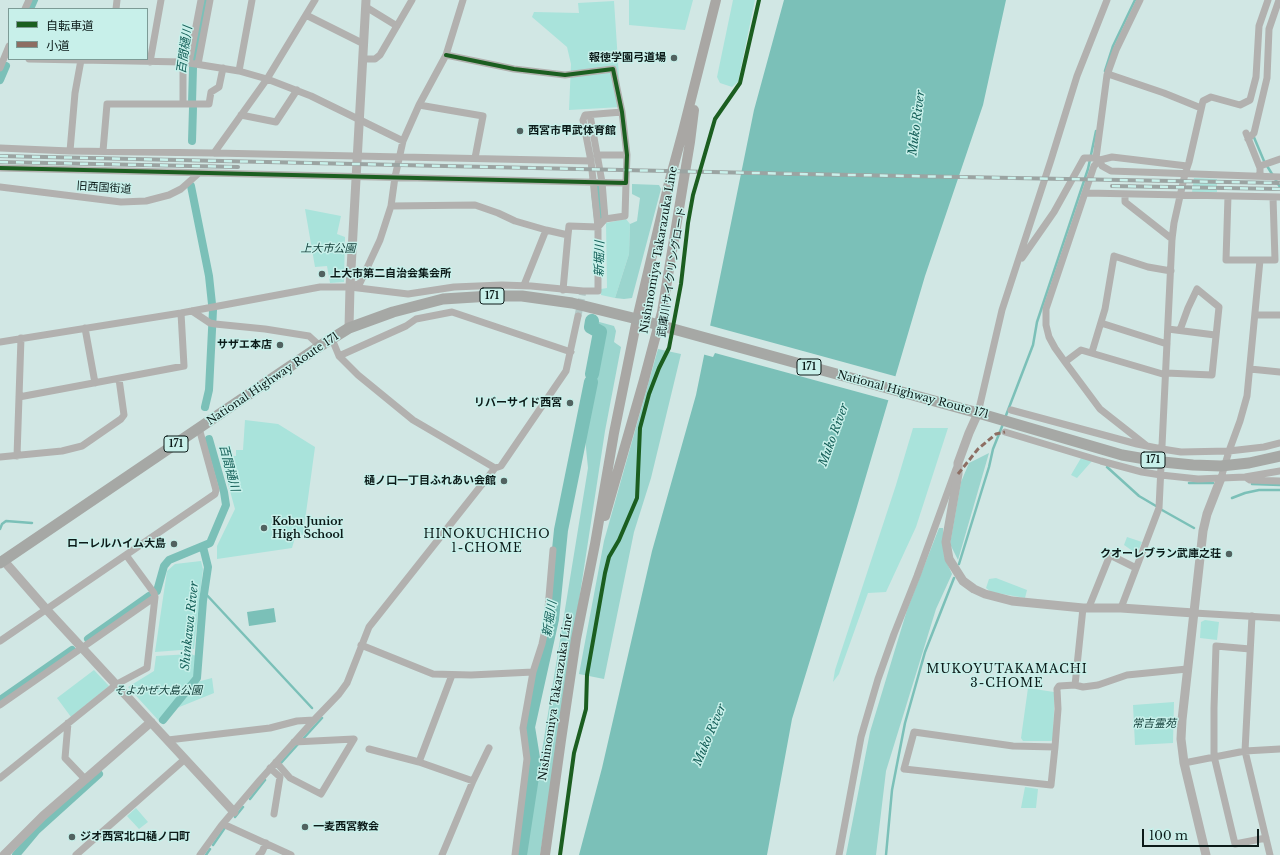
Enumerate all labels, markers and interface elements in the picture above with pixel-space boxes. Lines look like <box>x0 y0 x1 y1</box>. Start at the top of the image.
legend <box>8 8 148 60</box>
text: 自転車道 <box>46 18 94 33</box>
water label: 百間樋川 <box>175 25 195 75</box>
text: 小道 <box>46 38 70 53</box>
place label: 報徳学園弓道場 <box>589 51 666 65</box>
marker: 報徳学園弓道場 <box>669 53 679 63</box>
water label: Muko River <box>906 90 928 156</box>
place label: 西宮市甲武体育館 <box>528 124 616 138</box>
marker: 西宮市甲武体育館 <box>515 126 525 136</box>
street label: Nishinomiya Takarazuka Line <box>638 165 680 335</box>
street label: 旧西国街道 <box>76 179 132 197</box>
street label: 武庫川サイクリングロード <box>655 206 689 338</box>
water label: 新堀川 <box>592 241 608 277</box>
park label: 上大市公園 <box>301 242 355 256</box>
place label: 上大市第二自治会集会所 <box>330 267 451 281</box>
marker: 上大市第二自治会集会所 <box>317 269 327 279</box>
road number: 171 <box>480 288 504 304</box>
street label: National Highway Route 171 <box>204 330 342 428</box>
place label: サザエ本店 <box>217 338 272 352</box>
marker: サザエ本店 <box>275 340 285 350</box>
road number: 171 <box>797 359 821 375</box>
street label: National Highway Route 171 <box>836 368 990 422</box>
place label: リバーサイド西宮 <box>474 396 562 410</box>
marker: リバーサイド西宮 <box>565 398 575 408</box>
water label: Muko River <box>816 402 852 468</box>
road number: 171 <box>164 436 188 452</box>
water label: 百間樋川 <box>216 443 242 493</box>
road number: 171 <box>1141 452 1165 468</box>
place label: 樋ノ口一丁目ふれあい会館 <box>364 474 496 488</box>
marker: 樋ノ口一丁目ふれあい会館 <box>499 476 509 486</box>
place label: Kobu Junior High School <box>272 515 344 541</box>
marker: Kobu Junior High School <box>259 523 269 533</box>
district label: HINOKUCHICHO 1-CHOME <box>424 528 550 556</box>
place label: ローレルハイム大島 <box>67 537 166 551</box>
marker: ローレルハイム大島 <box>169 539 179 549</box>
place label: クオーレブラン武庫之荘 <box>1100 547 1221 561</box>
marker: クオーレブラン武庫之荘 <box>1224 549 1234 559</box>
water label: Shinkawa River <box>178 581 202 671</box>
water label: 新堀川 <box>540 600 560 638</box>
street label: Nishinomiya Takarazuka Line <box>536 612 576 782</box>
district label: MUKOYUTAKAMACHI 3-CHOME <box>926 663 1088 691</box>
park label: そよかぜ大島公園 <box>114 684 202 698</box>
water label: Muko River <box>691 702 729 768</box>
park label: 常吉霊苑 <box>1132 717 1176 731</box>
place label: 一麦西宮教会 <box>313 820 379 834</box>
scale bar <box>1144 821 1261 847</box>
marker: 一麦西宮教会 <box>300 822 310 832</box>
text: 100 m <box>1149 828 1188 843</box>
place label: ジオ西宮北口樋ノ口町 <box>80 830 190 844</box>
marker: ジオ西宮北口樋ノ口町 <box>67 832 77 842</box>

